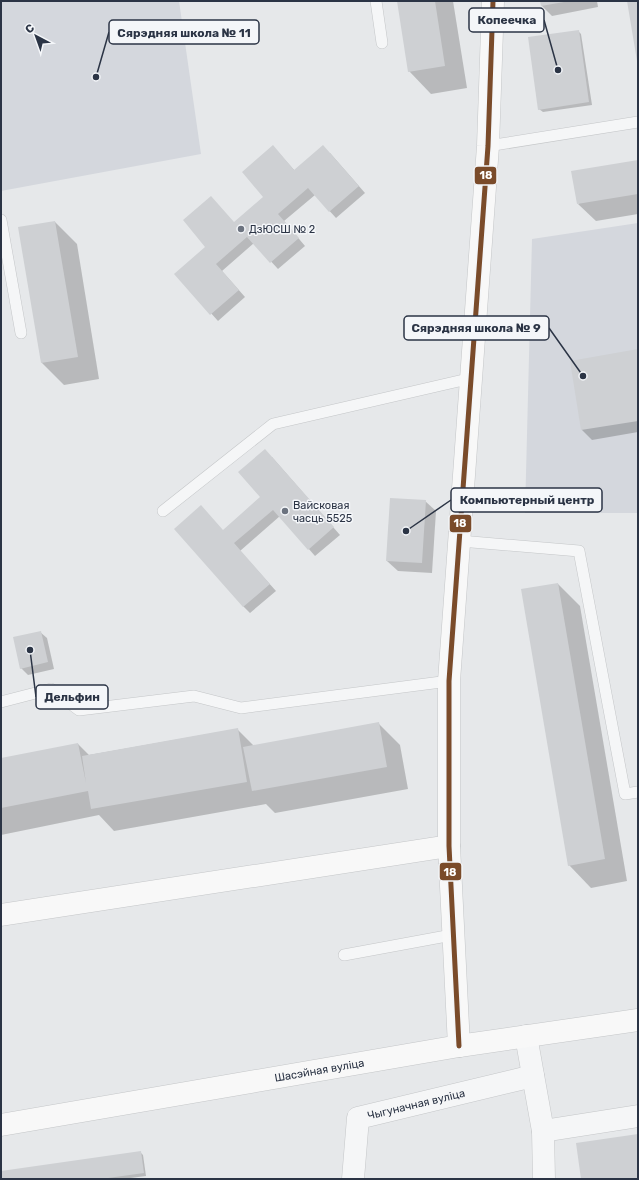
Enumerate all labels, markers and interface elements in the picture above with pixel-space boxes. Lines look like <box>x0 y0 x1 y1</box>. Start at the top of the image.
callout: Копеечка <box>469 8 544 32</box>
text: Копеечка <box>478 13 536 27</box>
north arrow <box>16 16 56 56</box>
callout: Сярэдняя школа № 11 <box>109 20 259 44</box>
text: С <box>23 21 37 36</box>
text: Сярэдняя школа № 11 <box>117 26 251 40</box>
line badge: 18 <box>474 166 497 185</box>
text: 18 <box>480 169 492 182</box>
place label: ДзЮСШ № 2 <box>249 223 315 236</box>
marker: ДзЮСШ № 2 <box>236 224 246 234</box>
callout: Сярэдняя школа № 9 <box>404 316 549 340</box>
text: Сярэдняя школа № 9 <box>411 321 541 335</box>
callout: Компьютерный центр <box>451 488 602 512</box>
text: Компьютерный центр <box>460 493 595 507</box>
place label: Вайсковая часць 5525 <box>293 499 353 525</box>
marker: Вайсковая часць 5525 <box>280 506 290 516</box>
line badge: 18 <box>449 514 472 533</box>
text: 18 <box>454 517 466 530</box>
callout: Дельфин <box>36 685 108 709</box>
text: Дельфин <box>44 690 100 704</box>
line badge: 18 <box>439 862 462 881</box>
text: 18 <box>444 866 456 879</box>
street label: Шасэйная вуліца <box>274 1056 365 1085</box>
street label: Чыгуначная вуліца <box>366 1087 466 1123</box>

